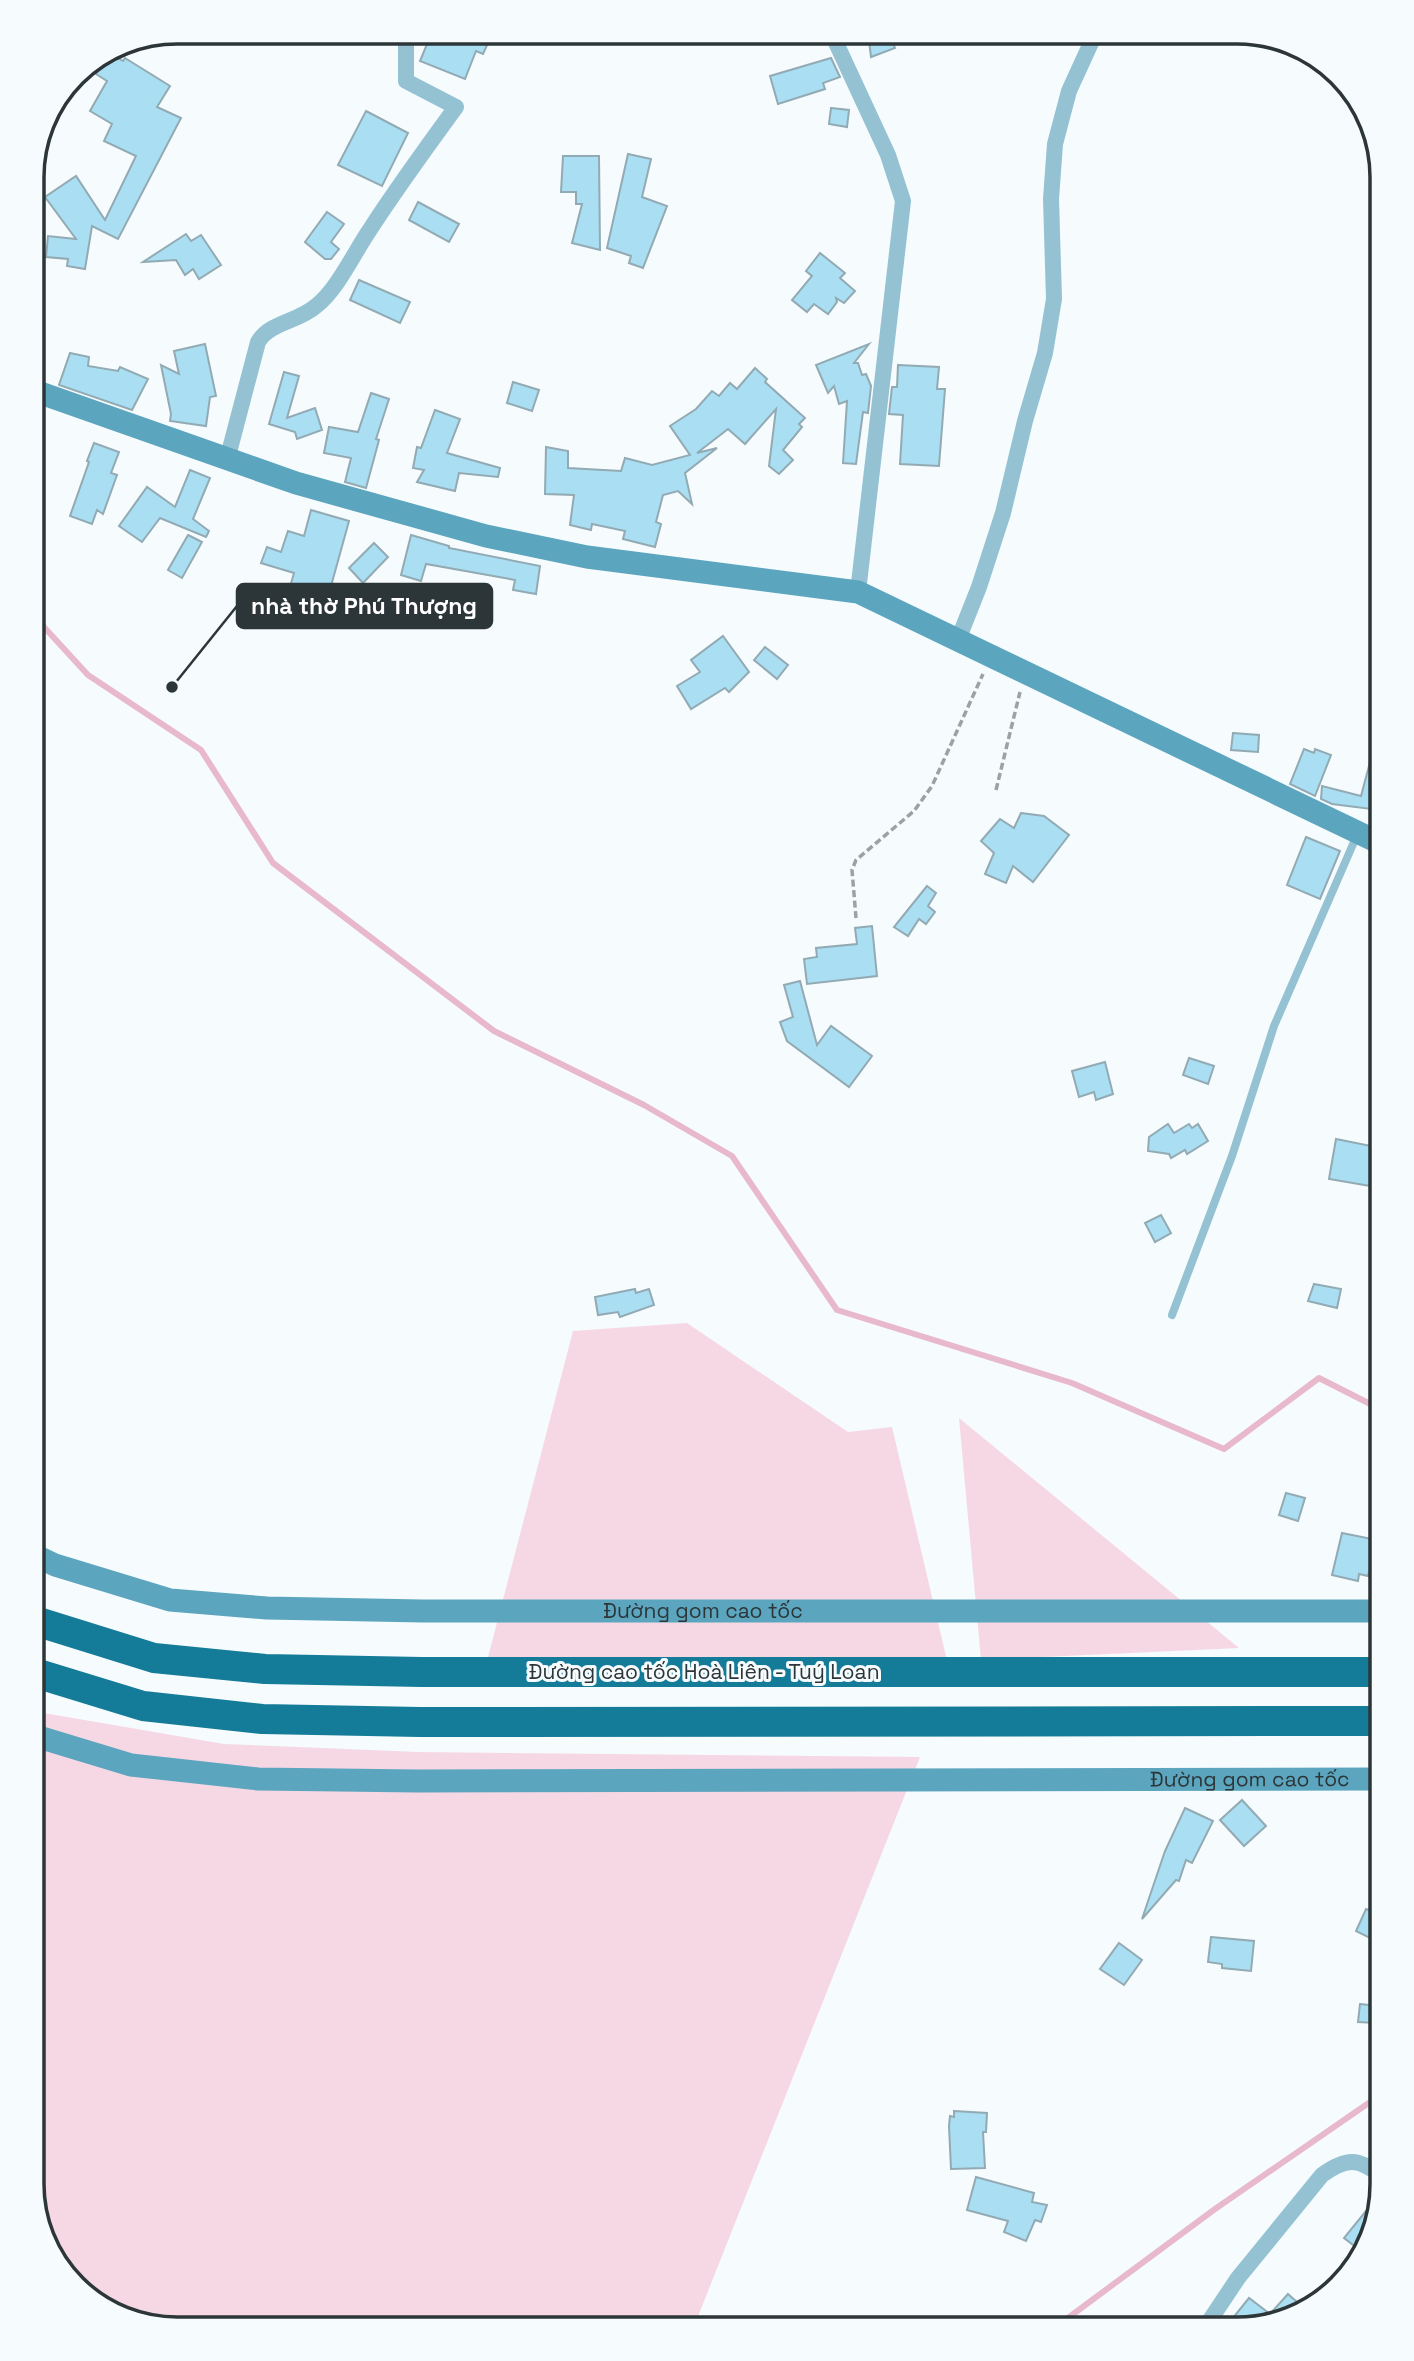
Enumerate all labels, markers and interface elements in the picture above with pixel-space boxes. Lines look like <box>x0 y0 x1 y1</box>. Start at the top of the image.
callout: nhà thờ Phú Thượng <box>237 584 492 628</box>
text: nhà thờ Phú Thượng <box>251 591 477 621</box>
street label: Đường gom cao tốc <box>603 1597 803 1624</box>
street label: Đường cao tốc Hoà Liên - Tuý Loan <box>528 1658 880 1685</box>
street label: Đường gom cao tốc <box>1150 1765 1350 1792</box>

